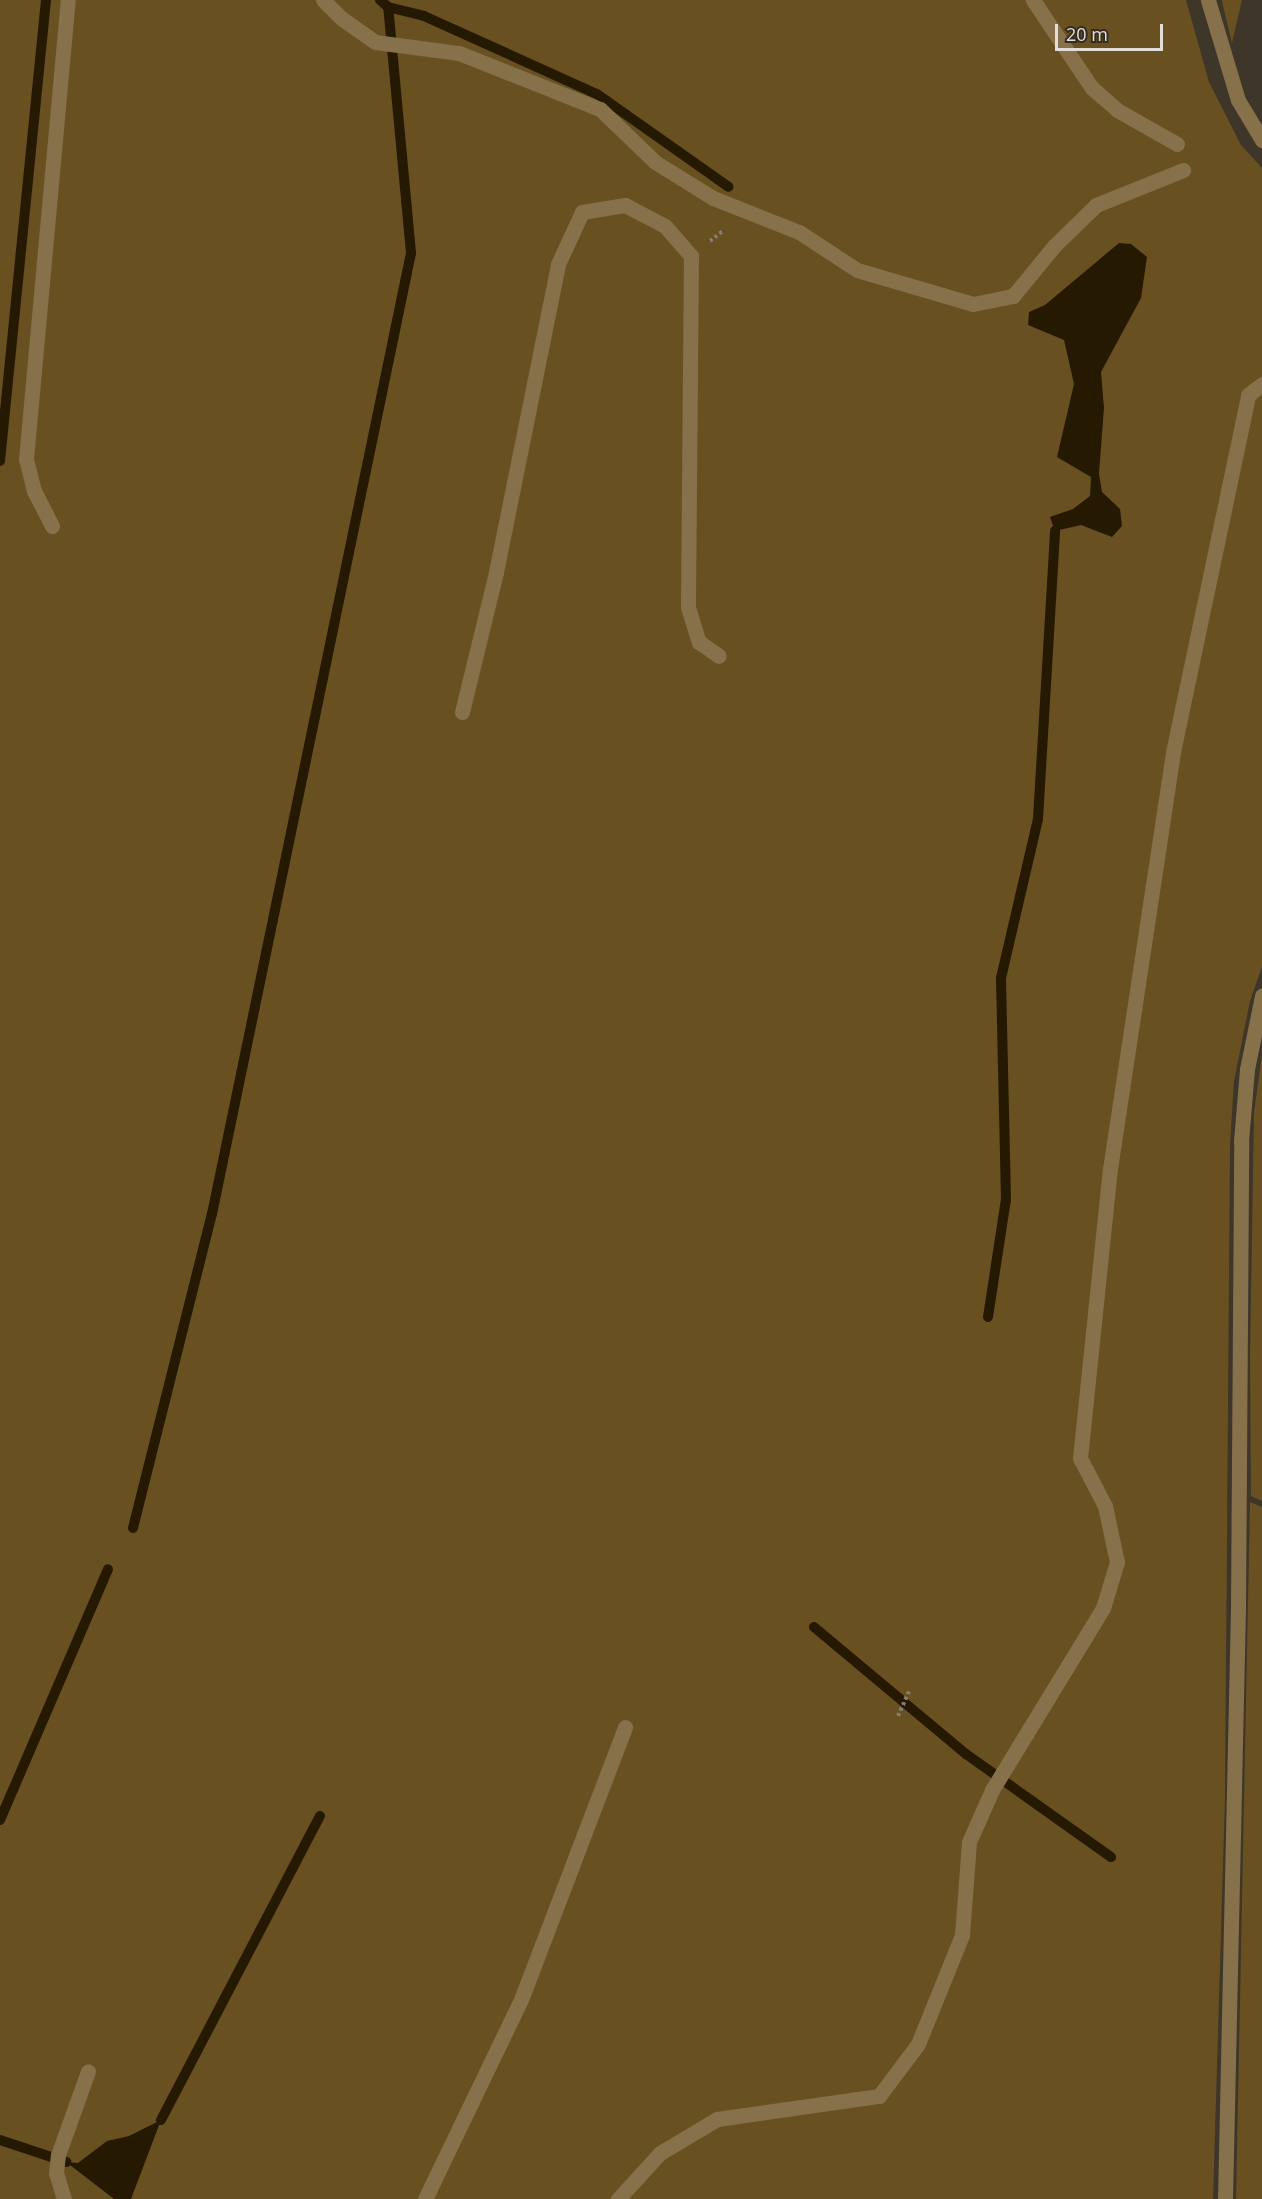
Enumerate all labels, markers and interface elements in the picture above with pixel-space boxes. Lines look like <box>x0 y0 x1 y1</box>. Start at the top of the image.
scale bar <box>1058 12 1166 50</box>
text: 20 m <box>1066 22 1108 46</box>

